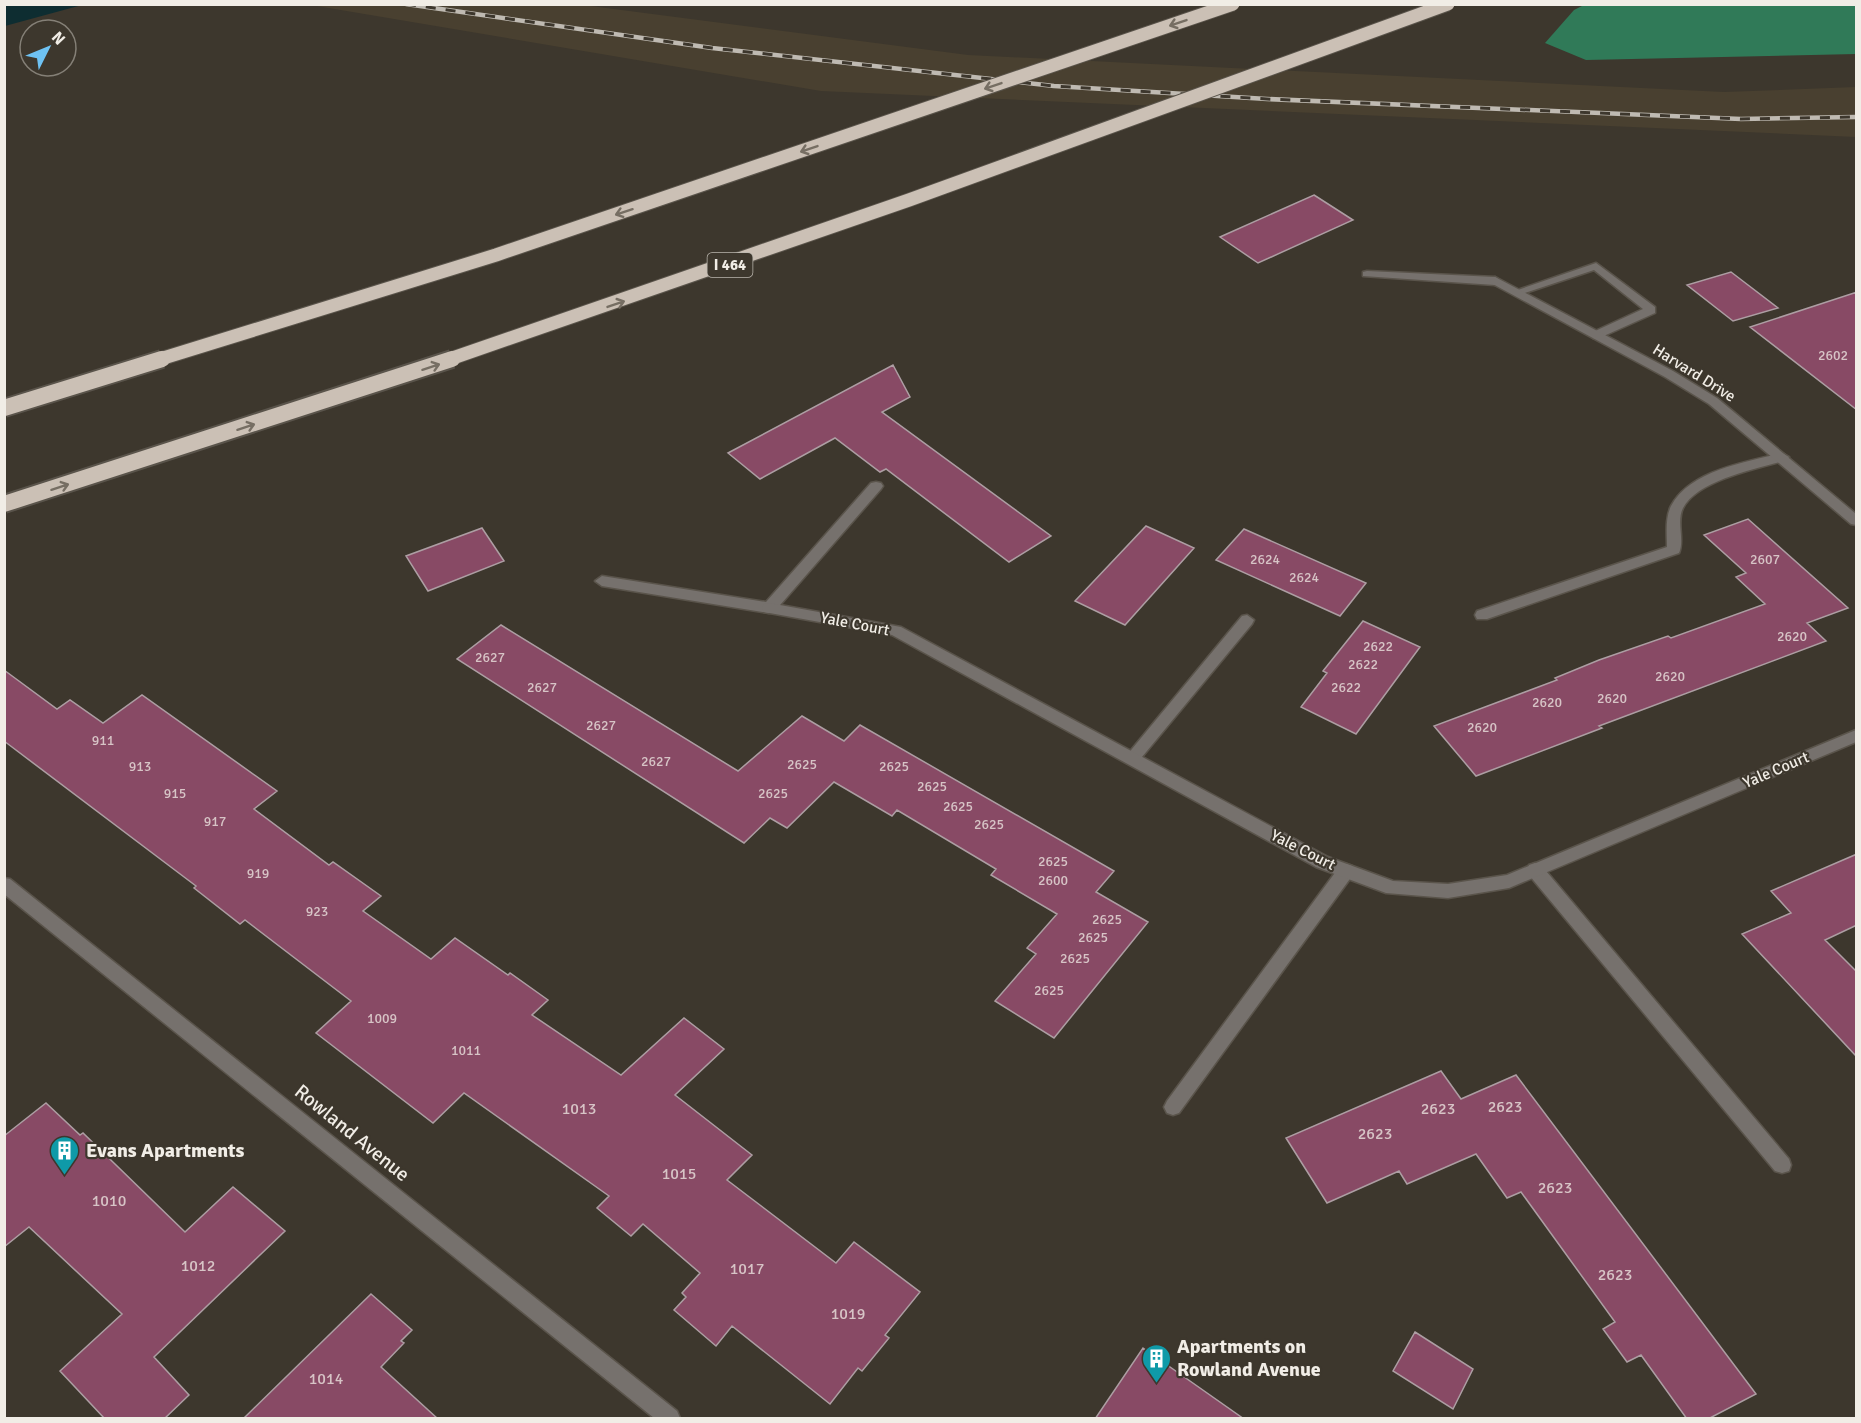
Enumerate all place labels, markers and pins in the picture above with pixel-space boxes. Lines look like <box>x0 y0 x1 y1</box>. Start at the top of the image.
building icon: Evans Apartments <box>49 1134 81 1176</box>
place label: Evans Apartments <box>86 1138 245 1163</box>
place label: Apartments on Rowland Avenue <box>1177 1334 1321 1382</box>
building icon: Apartments on Rowland Avenue <box>1140 1342 1172 1384</box>

